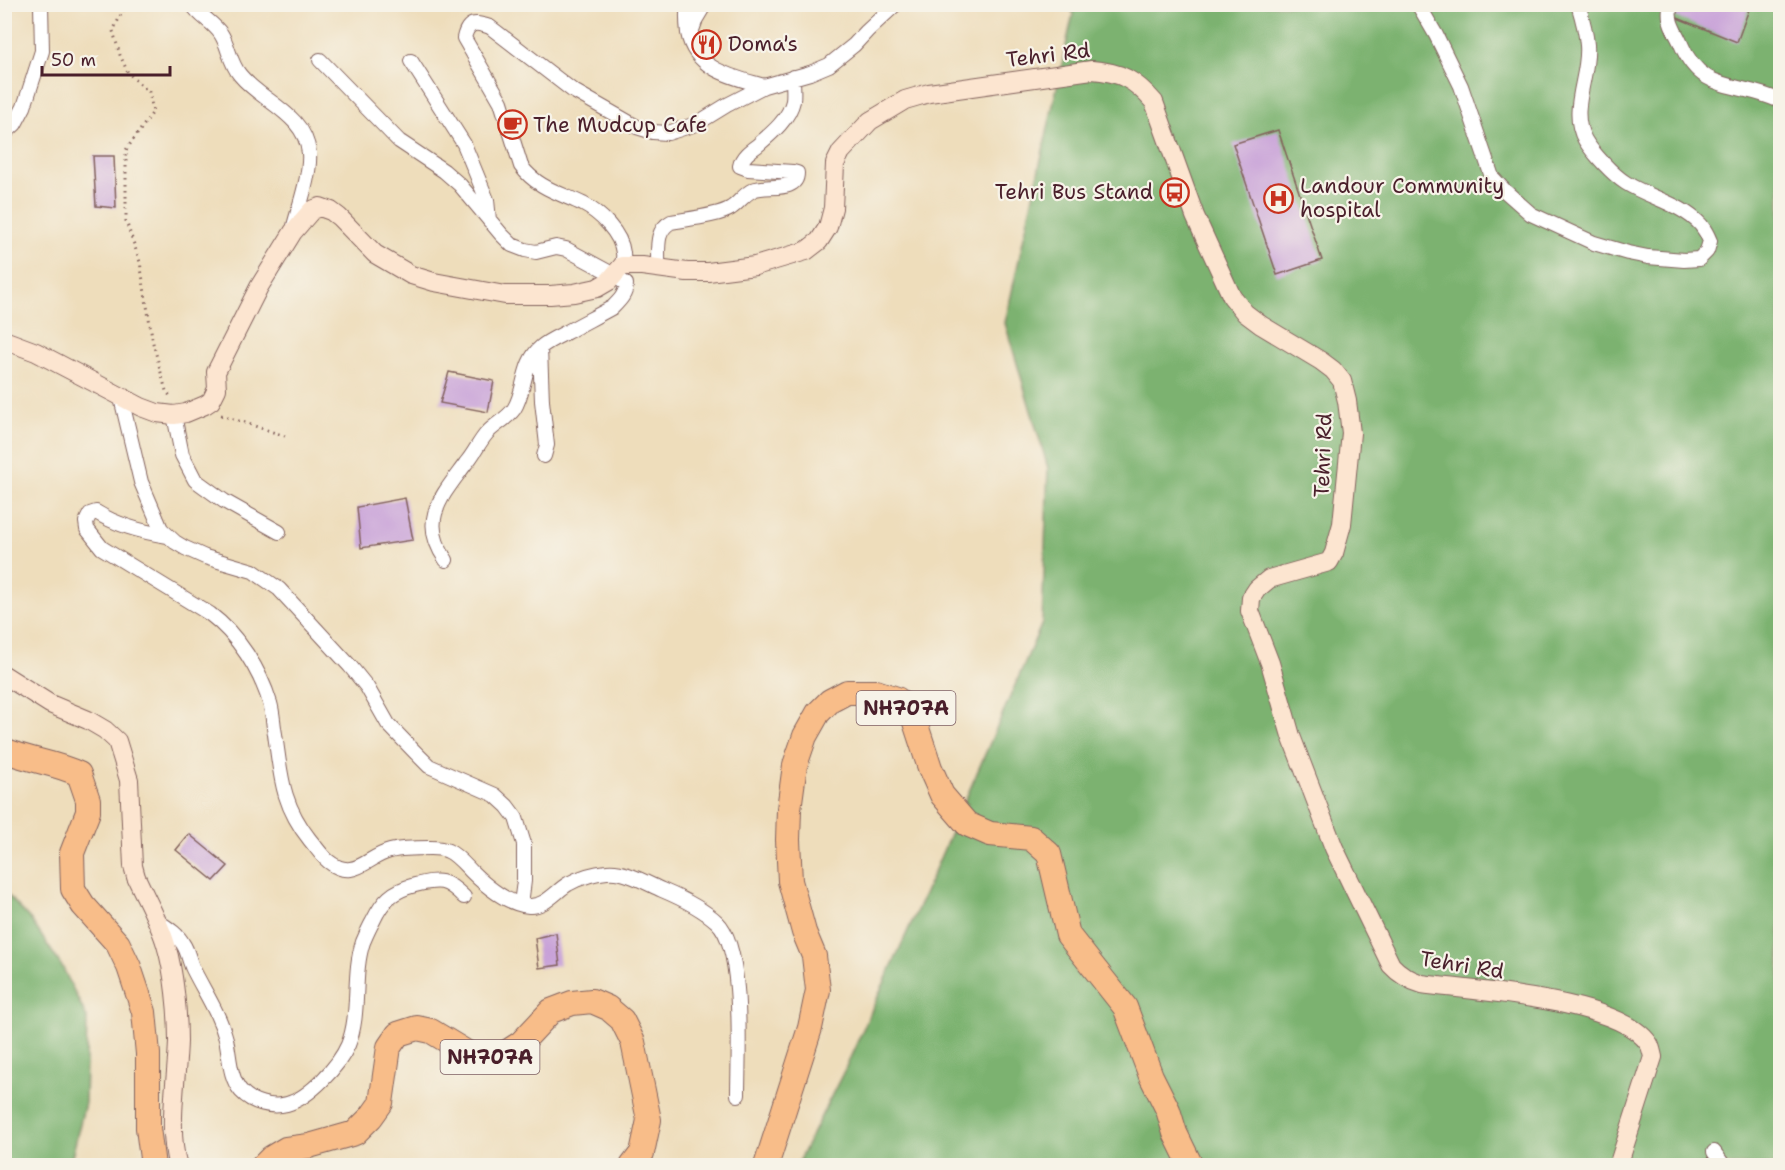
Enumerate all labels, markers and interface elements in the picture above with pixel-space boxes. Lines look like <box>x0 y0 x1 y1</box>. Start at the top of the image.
restaurant icon: Doma's <box>691 28 723 60</box>
place label: Doma's <box>728 30 798 58</box>
street label: Tehri Rd <box>1004 36 1092 74</box>
scale bar <box>42 39 170 77</box>
text: 50 m <box>51 48 96 72</box>
cafe icon: The Mudcup Cafe <box>496 109 528 141</box>
place label: The Mudcup Cafe <box>533 111 707 139</box>
place label: Landour Community hospital <box>1300 172 1504 224</box>
bus stop icon: Tehri Bus Stand <box>1158 176 1190 208</box>
place label: Tehri Bus Stand <box>995 178 1153 206</box>
hospital icon: Landour Community hospital <box>1263 182 1295 214</box>
street label: Tehri Rd <box>1308 412 1338 498</box>
road number: NH707A <box>856 691 956 725</box>
street label: Tehri Rd <box>1418 945 1506 985</box>
road number: NH707A <box>440 1040 540 1074</box>

